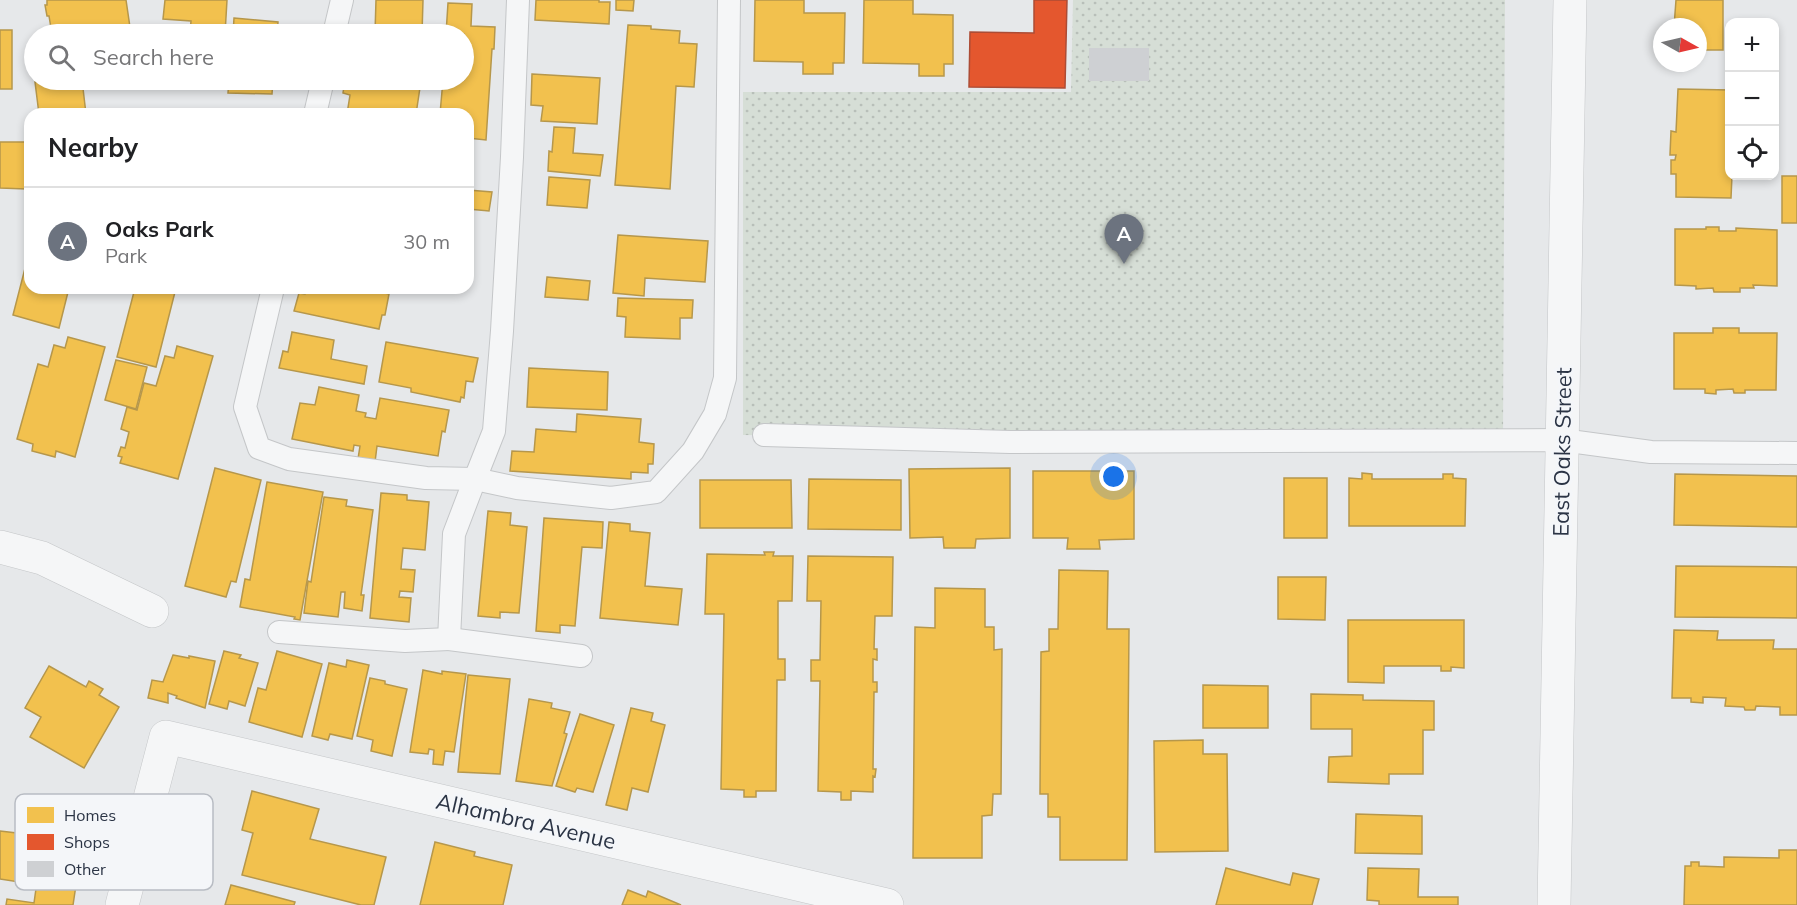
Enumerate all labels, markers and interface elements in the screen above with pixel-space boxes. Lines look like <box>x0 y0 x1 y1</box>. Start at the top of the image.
north arrow <box>1653 18 1707 72</box>
map controls <box>1725 18 1779 180</box>
button: + <box>1725 18 1779 72</box>
search box <box>24 24 474 90</box>
icon: search <box>45 41 78 74</box>
text: Search here <box>93 43 214 71</box>
button: − <box>1725 72 1779 126</box>
button: locate <box>1725 126 1779 180</box>
text: Nearby <box>48 131 138 164</box>
pin: A <box>1104 214 1144 264</box>
text: Oaks Park <box>105 215 214 243</box>
text: A <box>60 229 75 254</box>
text: 30 m <box>403 229 450 254</box>
text: Park <box>105 243 147 268</box>
street label: East Oaks Street <box>1547 367 1577 537</box>
your location <box>1099 462 1128 491</box>
street label: Alhambra Avenue <box>433 787 619 855</box>
legend <box>15 794 213 890</box>
text: Homes <box>64 805 116 825</box>
text: Shops <box>64 832 110 852</box>
text: Other <box>64 859 106 879</box>

